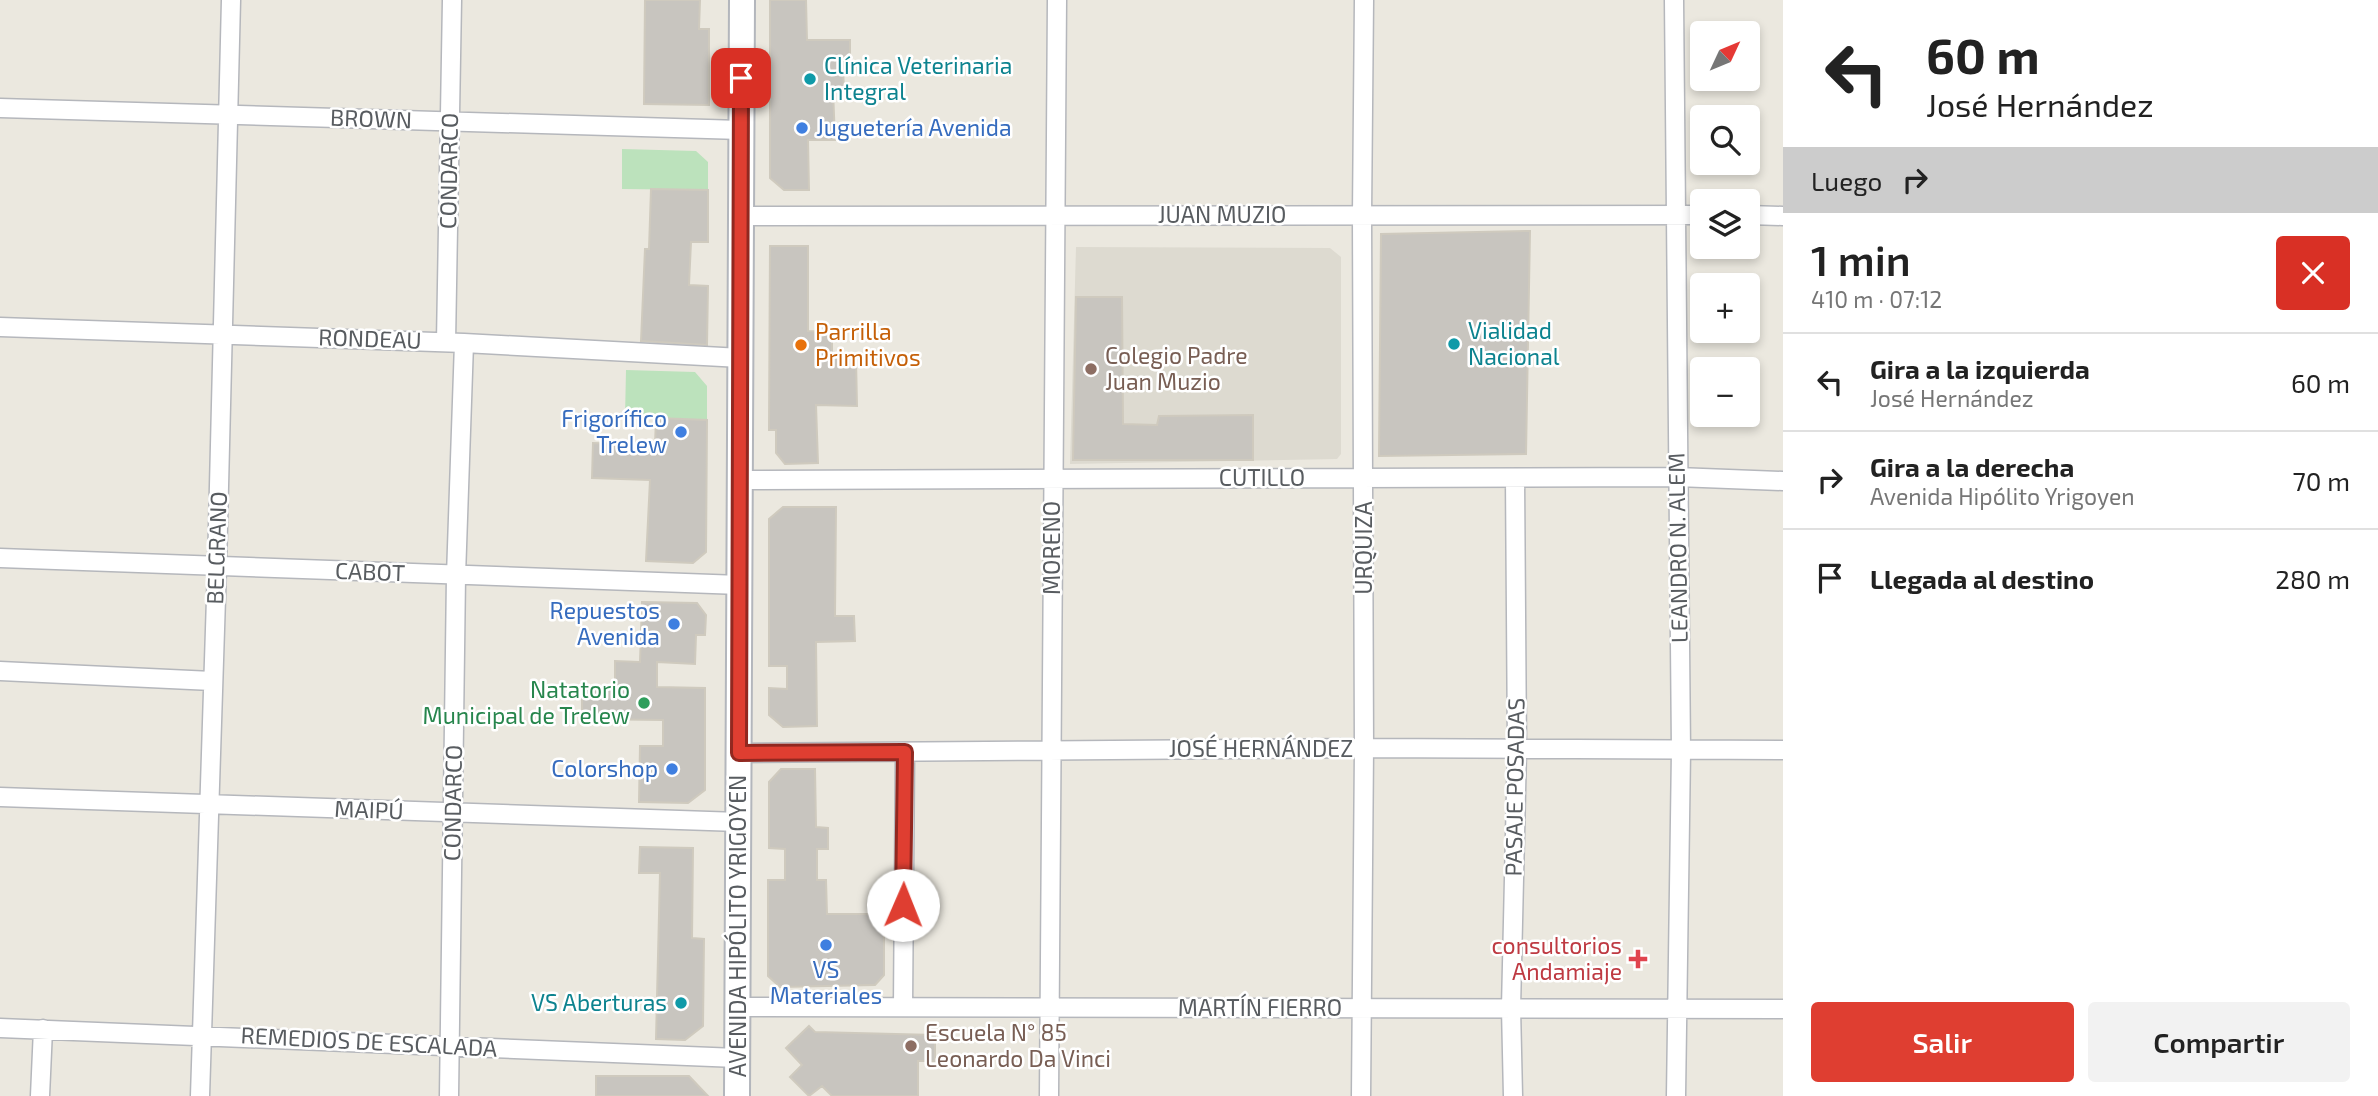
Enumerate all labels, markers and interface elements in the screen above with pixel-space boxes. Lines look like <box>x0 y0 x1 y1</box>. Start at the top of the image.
north arrow <box>1690 21 1760 91</box>
map controls <box>1690 21 1760 427</box>
text: 60 m <box>1926 25 2040 84</box>
icon: left <box>1811 28 1902 119</box>
pin <box>711 48 771 108</box>
place label: Clínica Veterinaria Integral <box>824 51 1012 105</box>
icon: arrive <box>722 59 760 97</box>
marker: Clínica Veterinaria Integral <box>802 71 818 87</box>
text: José Hernández <box>1926 85 2154 123</box>
street label: BROWN <box>330 103 412 133</box>
button: search <box>1690 105 1760 175</box>
street label: CONDARCO <box>433 113 463 229</box>
place label: Juguetería Avenida <box>816 113 1012 141</box>
marker: Juguetería Avenida <box>794 120 810 136</box>
icon: right <box>1896 161 1934 199</box>
text: Luego <box>1811 165 1882 196</box>
button: layers <box>1690 189 1760 259</box>
street label: JUAN MUZIO <box>1158 200 1286 228</box>
text: 1 min <box>1811 234 1911 284</box>
button: close <box>2276 236 2350 310</box>
button: + <box>1690 273 1760 343</box>
text: 410 m · 07:12 <box>1811 285 1942 313</box>
place label: Vialidad Nacional <box>1468 316 1560 370</box>
place label: Parrilla Primitivos <box>815 317 921 371</box>
street label: RONDEAU <box>318 322 422 354</box>
marker: Vialidad Nacional <box>1446 336 1462 352</box>
marker: Parrilla Primitivos <box>793 337 809 353</box>
place label: Colegio Padre Juan Muzio <box>1105 341 1248 395</box>
text: Gira a la izquierda <box>1870 353 2090 384</box>
button: − <box>1690 357 1760 427</box>
marker: Colegio Padre Juan Muzio <box>1083 361 1099 377</box>
icon: left <box>1811 363 1849 401</box>
text: 60 m <box>2291 367 2350 398</box>
text: José Hernández <box>1870 384 2034 412</box>
place label: Frigorífico Trelew <box>561 404 667 458</box>
marker: Frigorífico Trelew <box>673 424 689 440</box>
text: Gira a la derecha <box>1870 451 2074 482</box>
street label: LEANDRO N. ALEM <box>1661 453 1693 643</box>
icon: right <box>1811 461 1849 499</box>
street label: CUTILLO <box>1219 463 1305 491</box>
text: 70 m <box>2292 465 2350 496</box>
text: Avenida Hipólito Yrigoyen <box>1870 482 2135 510</box>
street label: BELGRANO <box>200 491 232 605</box>
street label: MORENO <box>1037 501 1065 595</box>
street label: URQUIZA <box>1349 501 1377 595</box>
street label: CABOT <box>335 556 406 586</box>
icon: arrive <box>1811 559 1849 597</box>
text: Llegada al destino <box>1870 563 2094 594</box>
text: 280 m <box>2275 563 2350 594</box>
place label: Repuestos Avenida <box>550 596 660 650</box>
marker: Repuestos Avenida <box>666 616 682 632</box>
place label: Natatorio Municipal de Trelew <box>423 675 630 729</box>
marker: Natatorio Municipal de Trelew <box>636 695 652 711</box>
street label: PASAJE POSADAS <box>1498 697 1530 877</box>
street label: JOSÉ HERNÁNDEZ <box>1169 734 1353 762</box>
street label: CONDARCO <box>437 745 467 861</box>
place label: Colorshop <box>551 754 658 782</box>
marker: Colorshop <box>664 761 680 777</box>
street label: AVENIDA HIPÓLITO YRIGOYEN <box>723 775 751 1077</box>
street label: MAIPÚ <box>334 794 404 824</box>
position arrow <box>866 868 940 942</box>
place label: consultorios Andamiaje <box>1492 931 1622 985</box>
marker: VS Materiales <box>818 937 834 953</box>
marker: consultorios Andamiaje <box>1628 949 1648 969</box>
place label: VS Materiales <box>770 955 882 1009</box>
place label: VS Aberturas <box>531 988 667 1016</box>
street label: MARTÍN FIERRO <box>1178 993 1342 1021</box>
marker: VS Aberturas <box>673 995 689 1011</box>
button: Salir <box>1811 1002 2074 1082</box>
button: Compartir <box>2088 1002 2350 1082</box>
place label: Escuela N° 85 Leonardo Da Vinci <box>925 1018 1111 1072</box>
street label: REMEDIOS DE ESCALADA <box>240 1020 499 1062</box>
marker: Escuela N° 85 Leonardo Da Vinci <box>903 1038 919 1054</box>

